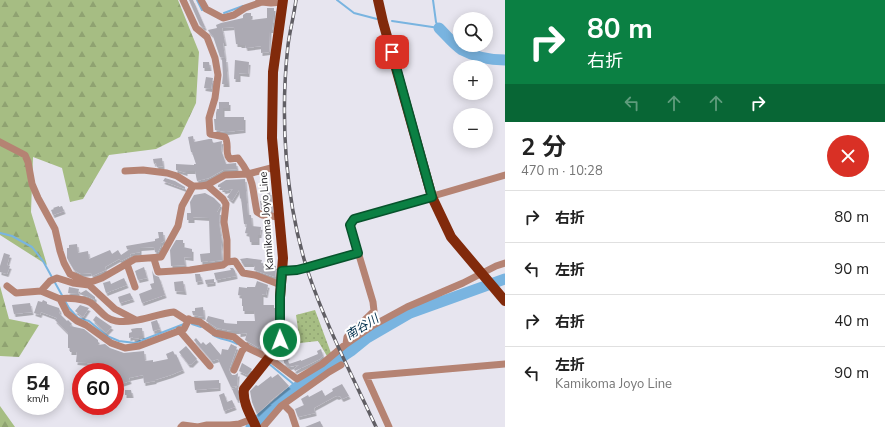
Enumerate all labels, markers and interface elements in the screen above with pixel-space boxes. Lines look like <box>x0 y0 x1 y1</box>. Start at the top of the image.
text: 80 m <box>587 10 653 48</box>
map controls <box>453 12 493 148</box>
button: search <box>453 12 493 52</box>
icon: right <box>521 16 573 68</box>
pin <box>375 35 409 69</box>
icon: arrive <box>381 41 403 63</box>
text: 右折 <box>587 49 623 73</box>
button: + <box>453 60 493 100</box>
icon: left <box>621 92 643 114</box>
icon: ahead <box>663 92 685 114</box>
icon: ahead <box>705 92 727 114</box>
icon: right <box>747 92 769 114</box>
button: − <box>453 108 493 148</box>
text: 2 分 <box>521 131 566 163</box>
button: close <box>827 135 869 177</box>
text: 470 m · 10:28 <box>521 162 603 180</box>
street label: Kamikoma Joyo Line <box>256 171 277 271</box>
icon: right <box>521 206 543 228</box>
text: 80 m <box>834 207 869 227</box>
text: 右折 <box>555 208 585 228</box>
icon: left <box>521 258 543 280</box>
text: 90 m <box>834 259 869 279</box>
text: 左折 <box>555 260 585 280</box>
water label: 南谷川 <box>342 310 383 343</box>
icon: right <box>521 310 543 332</box>
text: 40 m <box>834 311 869 331</box>
text: 右折 <box>555 312 585 332</box>
position arrow <box>259 319 301 361</box>
text: 左折 <box>555 355 585 375</box>
icon: left <box>521 362 543 384</box>
speed limit sign: 60 <box>72 363 124 415</box>
text: 90 m <box>834 363 869 383</box>
text: 54 <box>26 370 50 397</box>
text: Kamikoma Joyo Line <box>555 375 672 393</box>
text: km/h <box>27 392 49 406</box>

